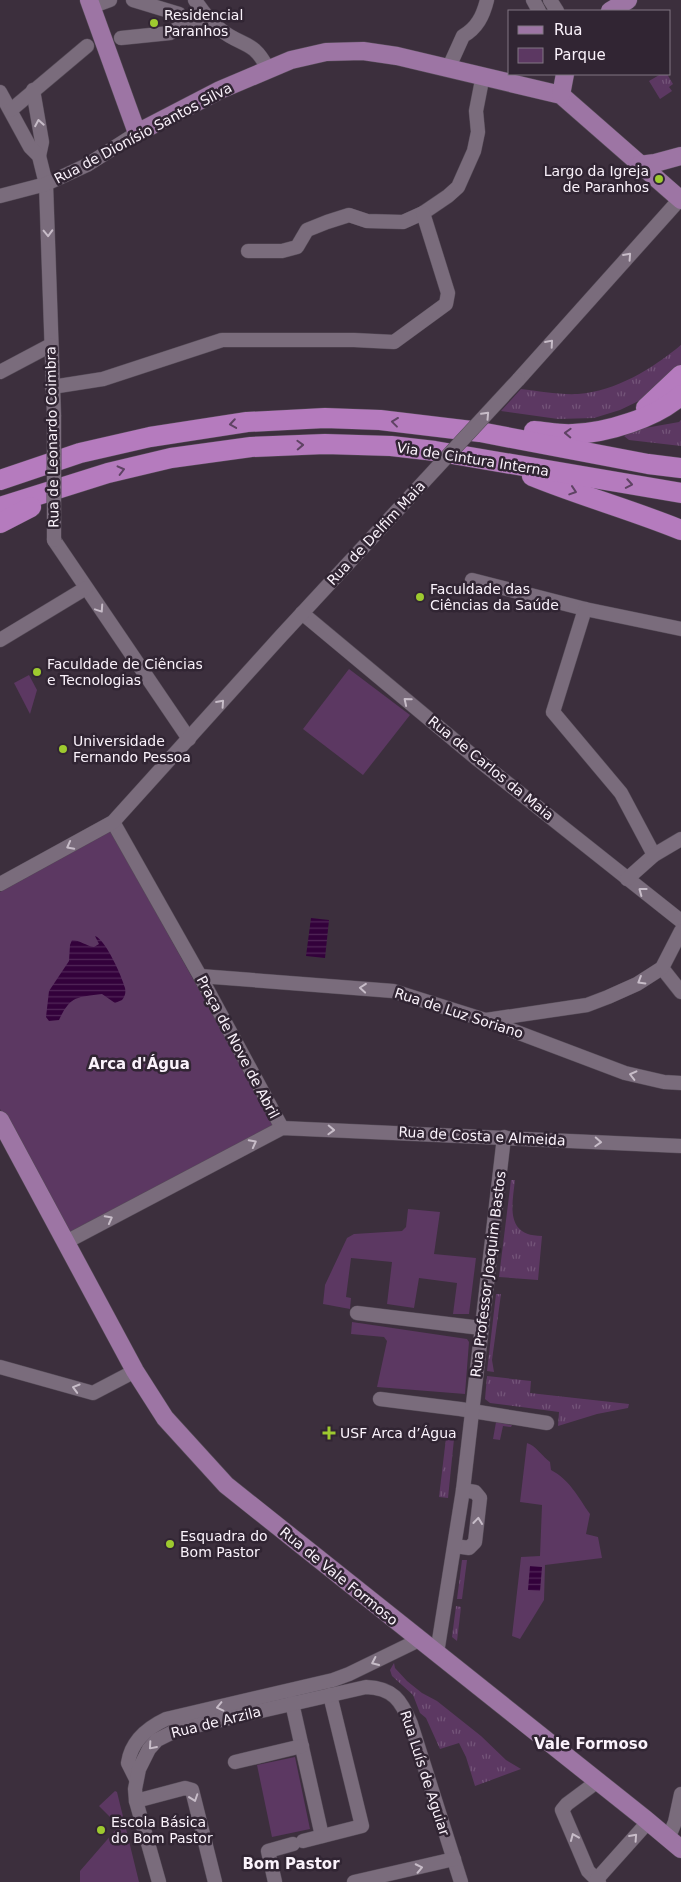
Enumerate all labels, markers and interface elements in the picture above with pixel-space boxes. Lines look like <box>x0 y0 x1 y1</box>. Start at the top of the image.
place label: Residencial Paranhos <box>164 7 243 39</box>
legend <box>508 10 671 75</box>
marker: Residencial Paranhos <box>148 17 160 29</box>
text: Rua <box>554 21 582 39</box>
text: Parque <box>554 46 606 64</box>
street label: Rua de Dionísio Santos Silva <box>51 79 235 187</box>
one-way arrow <box>34 119 44 128</box>
place label: Largo da Igreja de Paranhos <box>544 163 649 195</box>
marker: Largo da Igreja de Paranhos <box>653 173 665 185</box>
one-way arrow <box>42 229 53 237</box>
one-way arrow <box>622 253 631 262</box>
one-way arrow <box>544 340 553 349</box>
street label: Rua de Leonardo Coimbra <box>42 346 62 528</box>
one-way arrow <box>480 411 489 420</box>
one-way arrow <box>391 417 399 428</box>
one-way arrow <box>229 418 237 428</box>
one-way arrow <box>564 428 572 439</box>
one-way arrow <box>296 439 304 450</box>
street label: Via de Cintura Interna <box>396 439 550 479</box>
one-way arrow <box>117 465 126 476</box>
street label: Rua de Delfim Maia <box>324 478 428 588</box>
one-way arrow <box>625 479 633 489</box>
one-way arrow <box>568 486 577 496</box>
place label: Faculdade das Ciências da Saúde <box>430 581 559 613</box>
marker: Faculdade das Ciências da Saúde <box>414 591 426 603</box>
one-way arrow <box>94 604 104 613</box>
place label: Faculdade de Ciências e Tecnologias <box>47 656 203 688</box>
marker: Faculdade de Ciências e Tecnologias <box>31 666 43 678</box>
one-way arrow <box>404 698 413 706</box>
one-way arrow <box>215 700 224 709</box>
street label: Rua de Carlos da Maia <box>425 713 557 823</box>
place label: Universidade Fernando Pessoa <box>73 733 191 765</box>
marker: Universidade Fernando Pessoa <box>57 743 69 755</box>
one-way arrow <box>67 839 76 849</box>
one-way arrow <box>638 888 648 897</box>
street label: Praça de Nove de Abril <box>193 973 283 1121</box>
one-way arrow <box>637 975 646 985</box>
one-way arrow <box>358 983 366 994</box>
street label: Rua de Luz Soriano <box>393 985 525 1041</box>
district label: Arca d'Água <box>88 1054 190 1073</box>
one-way arrow <box>630 1070 638 1080</box>
one-way arrow <box>327 1124 335 1135</box>
street label: Rua de Costa e Almeida <box>398 1124 566 1148</box>
one-way arrow <box>594 1136 602 1147</box>
one-way arrow <box>248 1139 257 1149</box>
street label: Rua Professor Joaquim Bastos <box>467 1170 509 1378</box>
one-way arrow <box>104 1215 113 1225</box>
one-way arrow <box>72 1384 80 1394</box>
place label: USF Arca d’Água <box>340 1425 457 1441</box>
marker: USF Arca d’Água <box>322 1426 336 1440</box>
one-way arrow <box>472 1517 483 1525</box>
street label: Rua de Vale Formoso <box>277 1524 401 1628</box>
place label: Esquadra do Bom Pastor <box>180 1528 268 1560</box>
marker: Esquadra do Bom Pastor <box>164 1538 176 1550</box>
one-way arrow <box>371 1655 380 1666</box>
one-way arrow <box>215 1701 224 1712</box>
street label: Rua de Arzila <box>169 1703 263 1741</box>
street label: Rua Luís de Aguiar <box>397 1708 453 1838</box>
district label: Vale Formoso <box>534 1735 648 1753</box>
one-way arrow <box>149 1741 158 1750</box>
one-way arrow <box>188 1793 198 1802</box>
place label: Escola Básica do Bom Pastor <box>111 1814 213 1846</box>
marker: Escola Básica do Bom Pastor <box>95 1824 107 1836</box>
one-way arrow <box>569 1833 580 1842</box>
one-way arrow <box>628 1834 637 1843</box>
district label: Bom Pastor <box>242 1855 340 1873</box>
one-way arrow <box>414 1863 423 1874</box>

